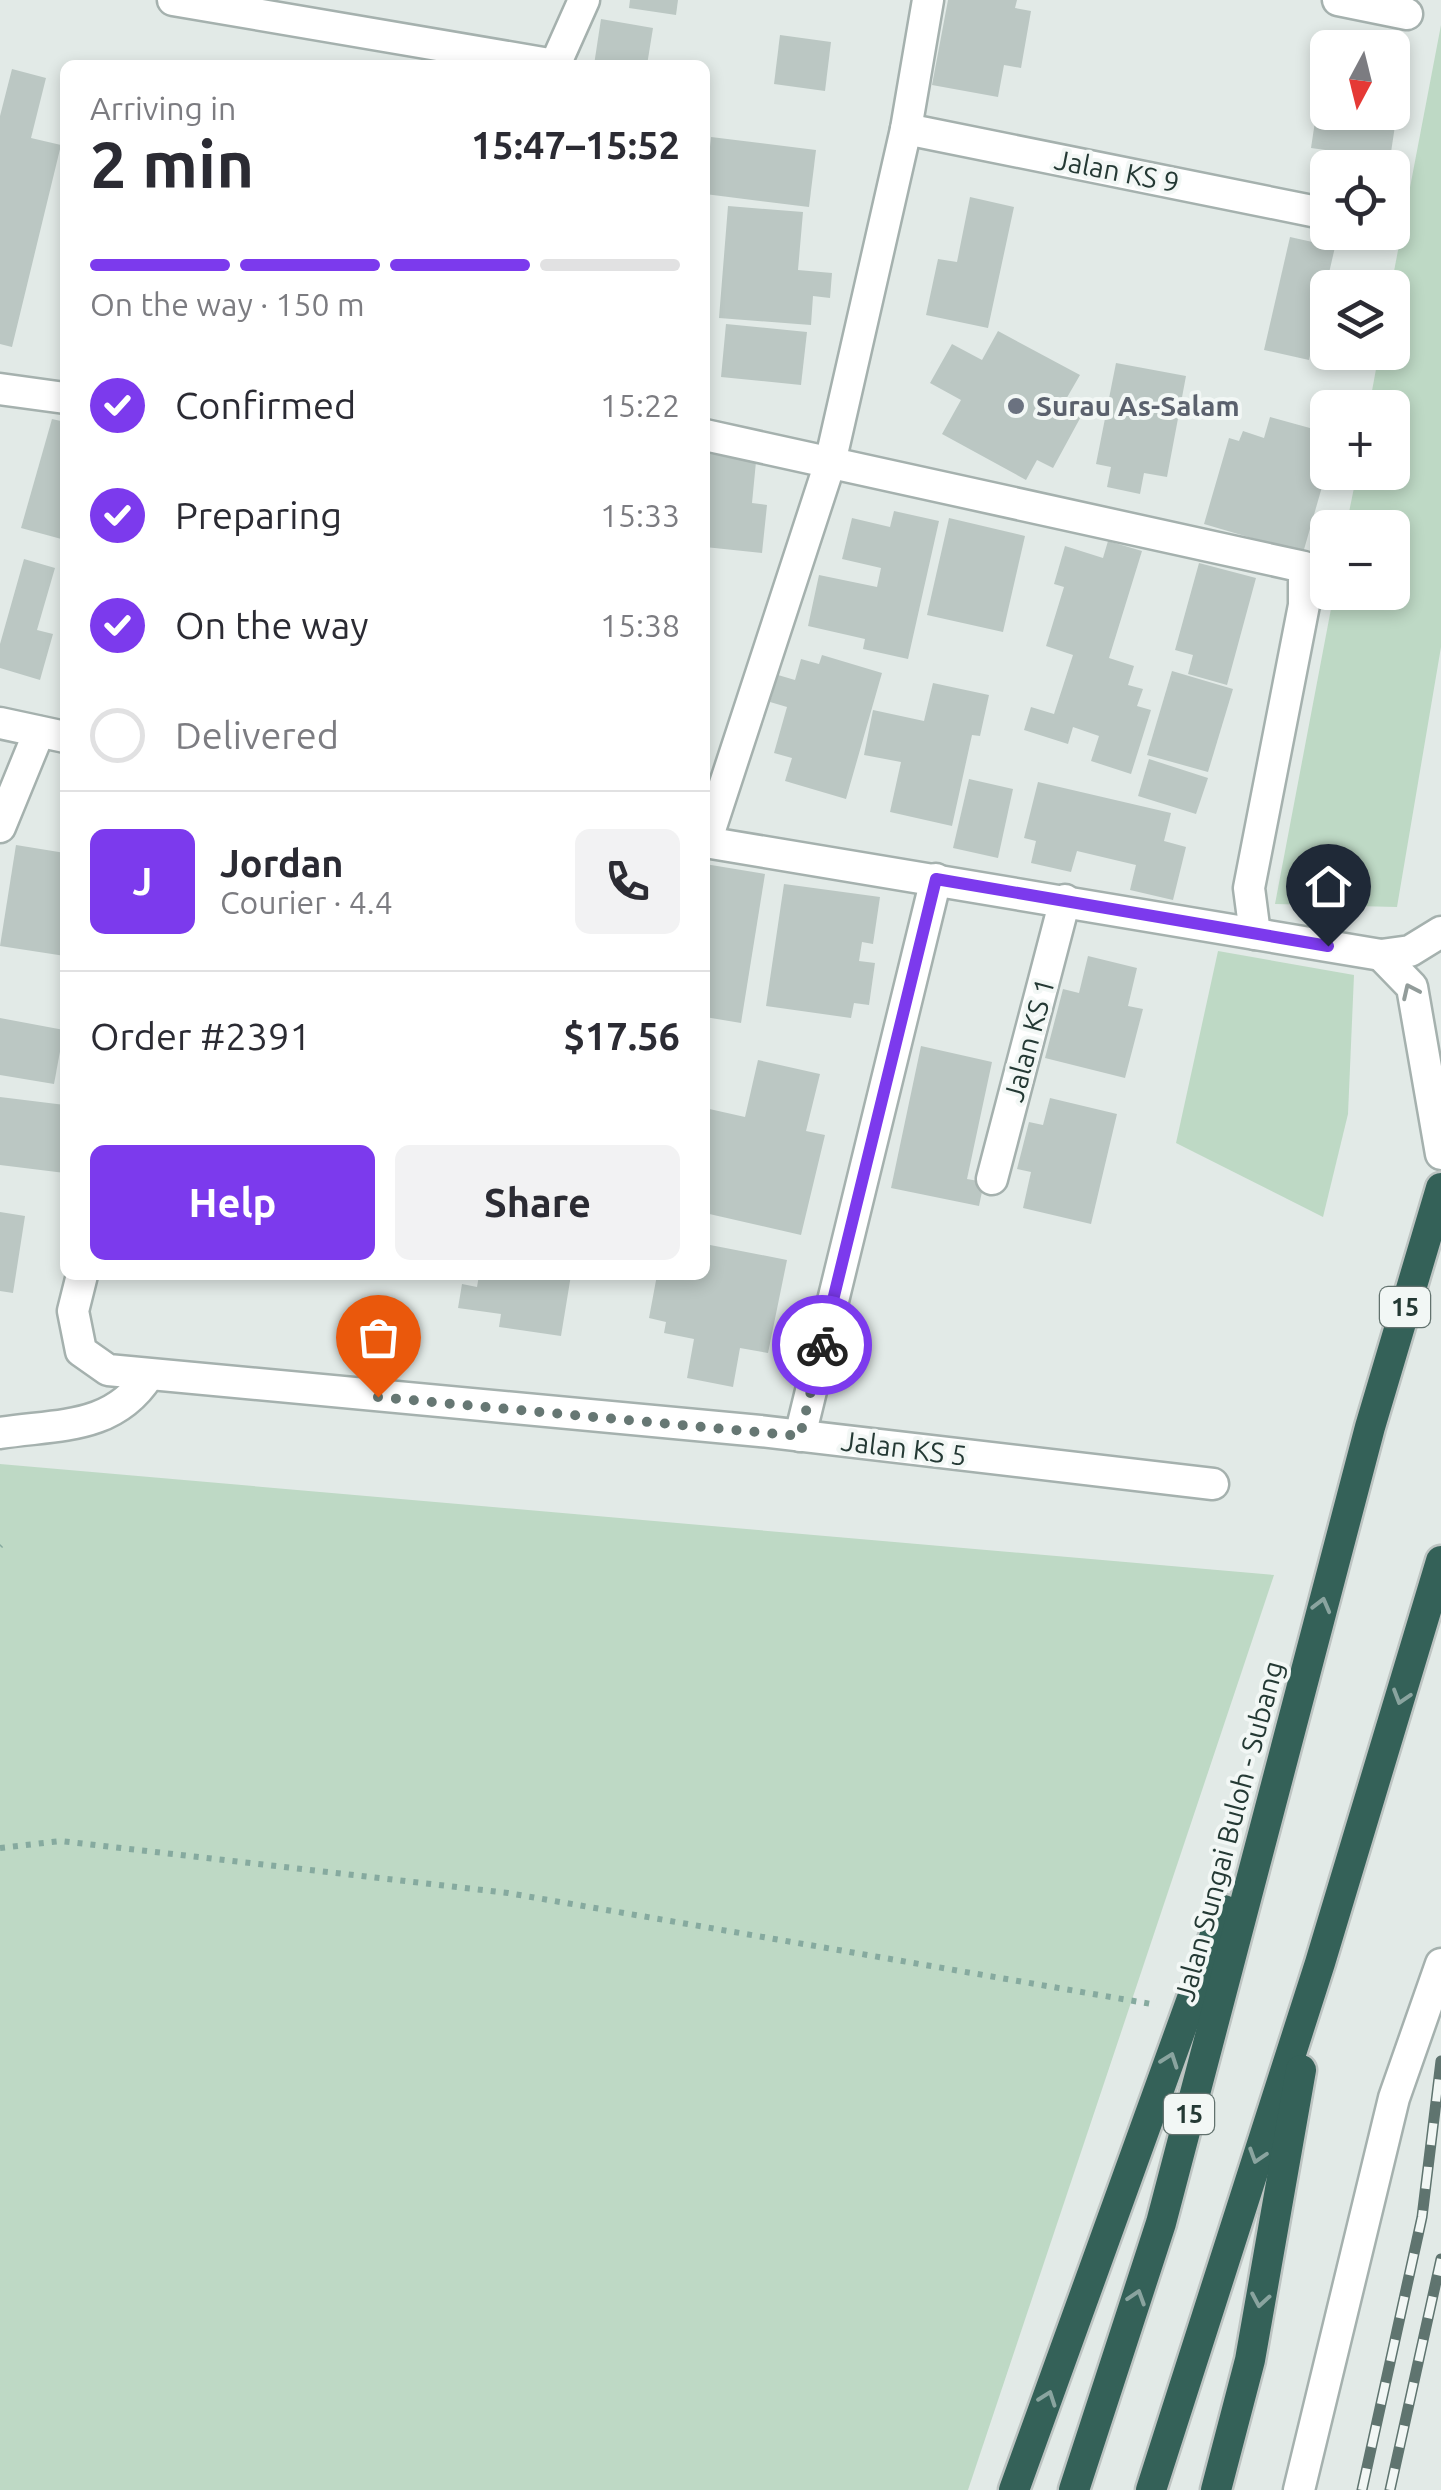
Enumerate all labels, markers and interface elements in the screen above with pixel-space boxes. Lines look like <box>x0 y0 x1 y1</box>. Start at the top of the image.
north arrow <box>1310 30 1410 130</box>
map controls <box>1310 30 1410 610</box>
text: Arriving in <box>90 90 236 126</box>
text: 15:47–15:52 <box>471 124 680 166</box>
text: 2 min <box>90 127 254 200</box>
street label: Jalan KS 9 <box>1052 143 1182 198</box>
button: locate <box>1310 150 1410 250</box>
button: layers <box>1310 270 1410 370</box>
text: On the way · 150 m <box>90 286 365 322</box>
icon: check <box>90 378 145 433</box>
text: Confirmed <box>175 384 356 426</box>
text: 15:22 <box>600 387 680 423</box>
place label: Surau As-Salam <box>1036 390 1240 421</box>
button: + <box>1310 390 1410 490</box>
marker: Surau As-Salam <box>1005 395 1027 417</box>
icon: check <box>90 488 145 543</box>
text: Preparing <box>175 494 342 536</box>
text: 15:33 <box>600 497 680 533</box>
button: − <box>1310 510 1410 610</box>
icon: check <box>90 598 145 653</box>
text: On the way <box>175 604 368 646</box>
text: 15:38 <box>600 607 680 643</box>
text: Delivered <box>175 714 339 756</box>
button: phone <box>575 829 680 934</box>
text: Jordan <box>220 842 344 884</box>
pin <box>1286 844 1371 947</box>
icon: home <box>1301 859 1356 914</box>
text: J <box>133 860 152 902</box>
text: Courier · 4.4 <box>220 884 393 920</box>
street label: Jalan KS 1 <box>997 975 1060 1105</box>
one-way arrow <box>1402 983 1422 1001</box>
text: Order #2391 <box>90 1015 311 1057</box>
text: $17.56 <box>563 1015 680 1057</box>
button: Help <box>90 1145 375 1260</box>
button: Share <box>395 1145 680 1260</box>
road number: 15 <box>1380 1287 1430 1327</box>
pin <box>336 1295 421 1398</box>
courier <box>772 1295 872 1395</box>
icon: bag <box>351 1310 406 1365</box>
icon: bike <box>795 1318 850 1373</box>
street label: Jalan KS 5 <box>840 1424 969 1471</box>
one-way arrow <box>1310 1597 1331 1614</box>
street label: Jalan Sungai Buloh - Subang <box>1168 1658 1289 2004</box>
one-way arrow <box>1392 1688 1412 1705</box>
one-way arrow <box>1158 2052 1179 2069</box>
road number: 15 <box>1164 2094 1214 2134</box>
one-way arrow <box>1249 2146 1269 2163</box>
one-way arrow <box>1125 2290 1145 2307</box>
one-way arrow <box>1250 2292 1271 2309</box>
one-way arrow <box>1036 2391 1056 2408</box>

